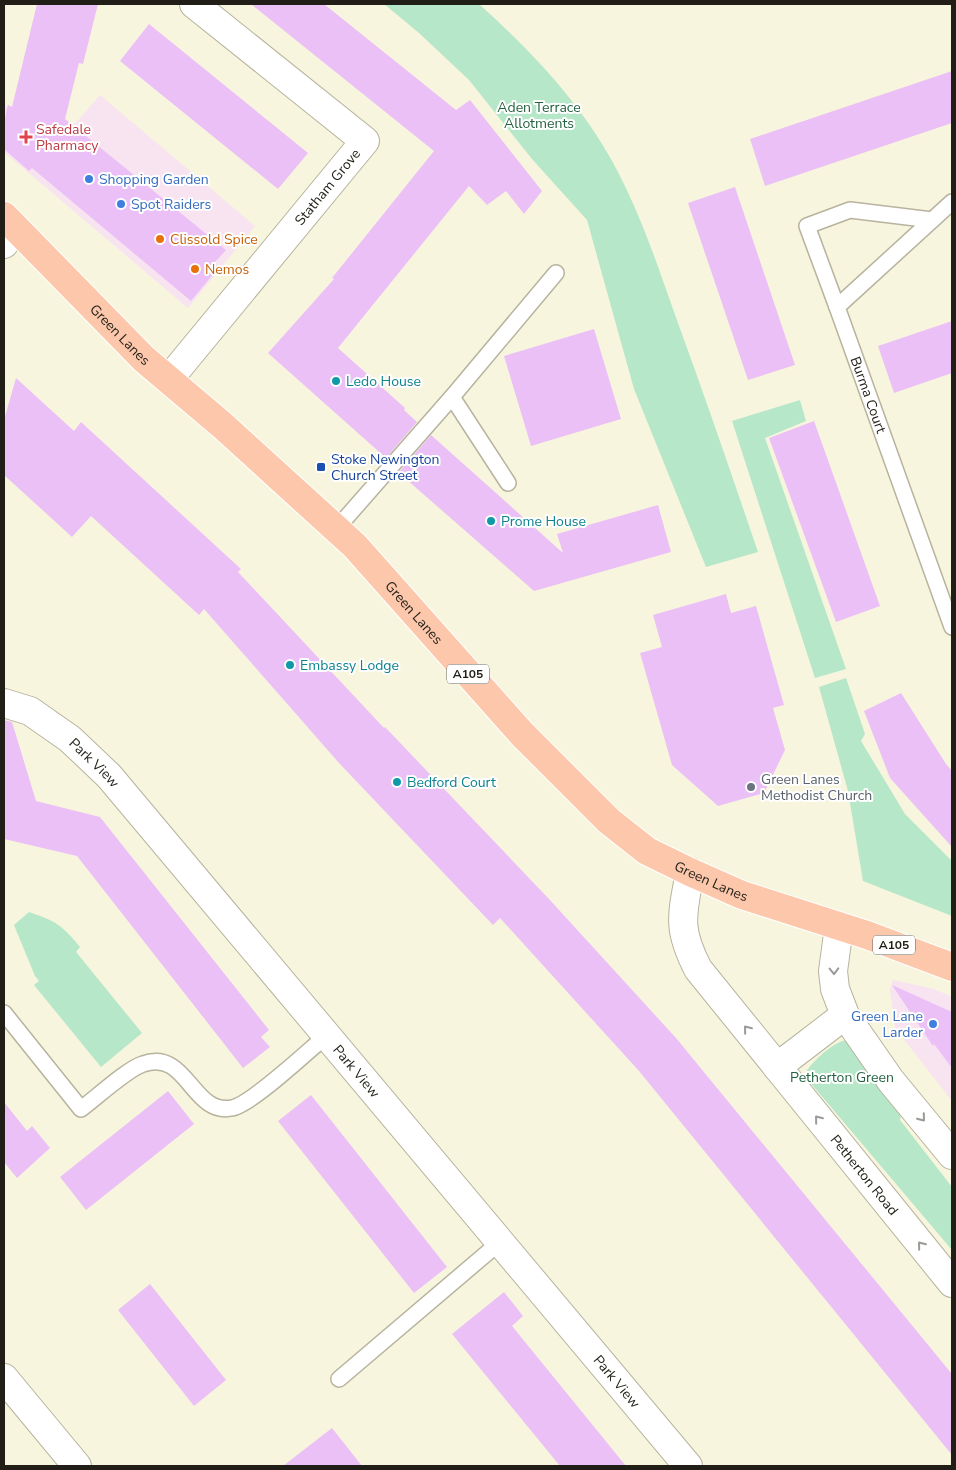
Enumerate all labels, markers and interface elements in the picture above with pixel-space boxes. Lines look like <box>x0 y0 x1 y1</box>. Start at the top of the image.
park label: Aden Terrace Allotments <box>497 98 581 133</box>
place label: Safedale Pharmacy <box>36 120 99 155</box>
marker: Safedale Pharmacy <box>20 131 32 143</box>
street label: Statham Grove <box>290 144 365 229</box>
place label: Shopping Garden <box>99 170 209 189</box>
marker: Shopping Garden <box>83 173 95 185</box>
place label: Spot Raiders <box>131 195 212 214</box>
marker: Spot Raiders <box>115 198 127 210</box>
place label: Clissold Spice <box>170 230 258 249</box>
marker: Clissold Spice <box>154 233 166 245</box>
place label: Nemos <box>205 260 250 279</box>
marker: Nemos <box>189 263 201 275</box>
street label: Green Lanes <box>86 300 154 370</box>
street label: Burma Court <box>846 354 891 436</box>
place label: Ledo House <box>346 372 421 391</box>
marker: Ledo House <box>330 375 342 387</box>
place label: Stoke Newington Church Street <box>331 450 440 485</box>
marker: Stoke Newington Church Street <box>315 461 327 473</box>
place label: Prome House <box>501 512 586 531</box>
marker: Prome House <box>485 515 497 527</box>
street label: Green Lanes <box>381 577 447 648</box>
place label: Embassy Lodge <box>300 656 399 675</box>
marker: Embassy Lodge <box>284 659 296 671</box>
road number: A105 <box>447 664 489 684</box>
street label: Park View <box>65 734 124 791</box>
place label: Green Lanes Methodist Church <box>761 770 872 805</box>
place label: Bedford Court <box>407 773 496 792</box>
marker: Bedford Court <box>391 776 403 788</box>
marker: Green Lanes Methodist Church <box>745 781 757 793</box>
street label: Green Lanes <box>671 856 751 906</box>
road number: A105 <box>873 936 915 954</box>
one-way arrow <box>829 968 839 976</box>
place label: Green Lane Larder <box>851 1007 923 1042</box>
marker: Green Lane Larder <box>927 1018 939 1030</box>
one-way arrow <box>744 1026 752 1035</box>
street label: Park View <box>329 1041 384 1102</box>
park label: Petherton Green <box>790 1068 894 1087</box>
one-way arrow <box>916 1112 924 1121</box>
one-way arrow <box>815 1116 824 1125</box>
street label: Petherton Road <box>826 1131 903 1219</box>
one-way arrow <box>919 1242 927 1251</box>
street label: Park View <box>589 1351 645 1412</box>

